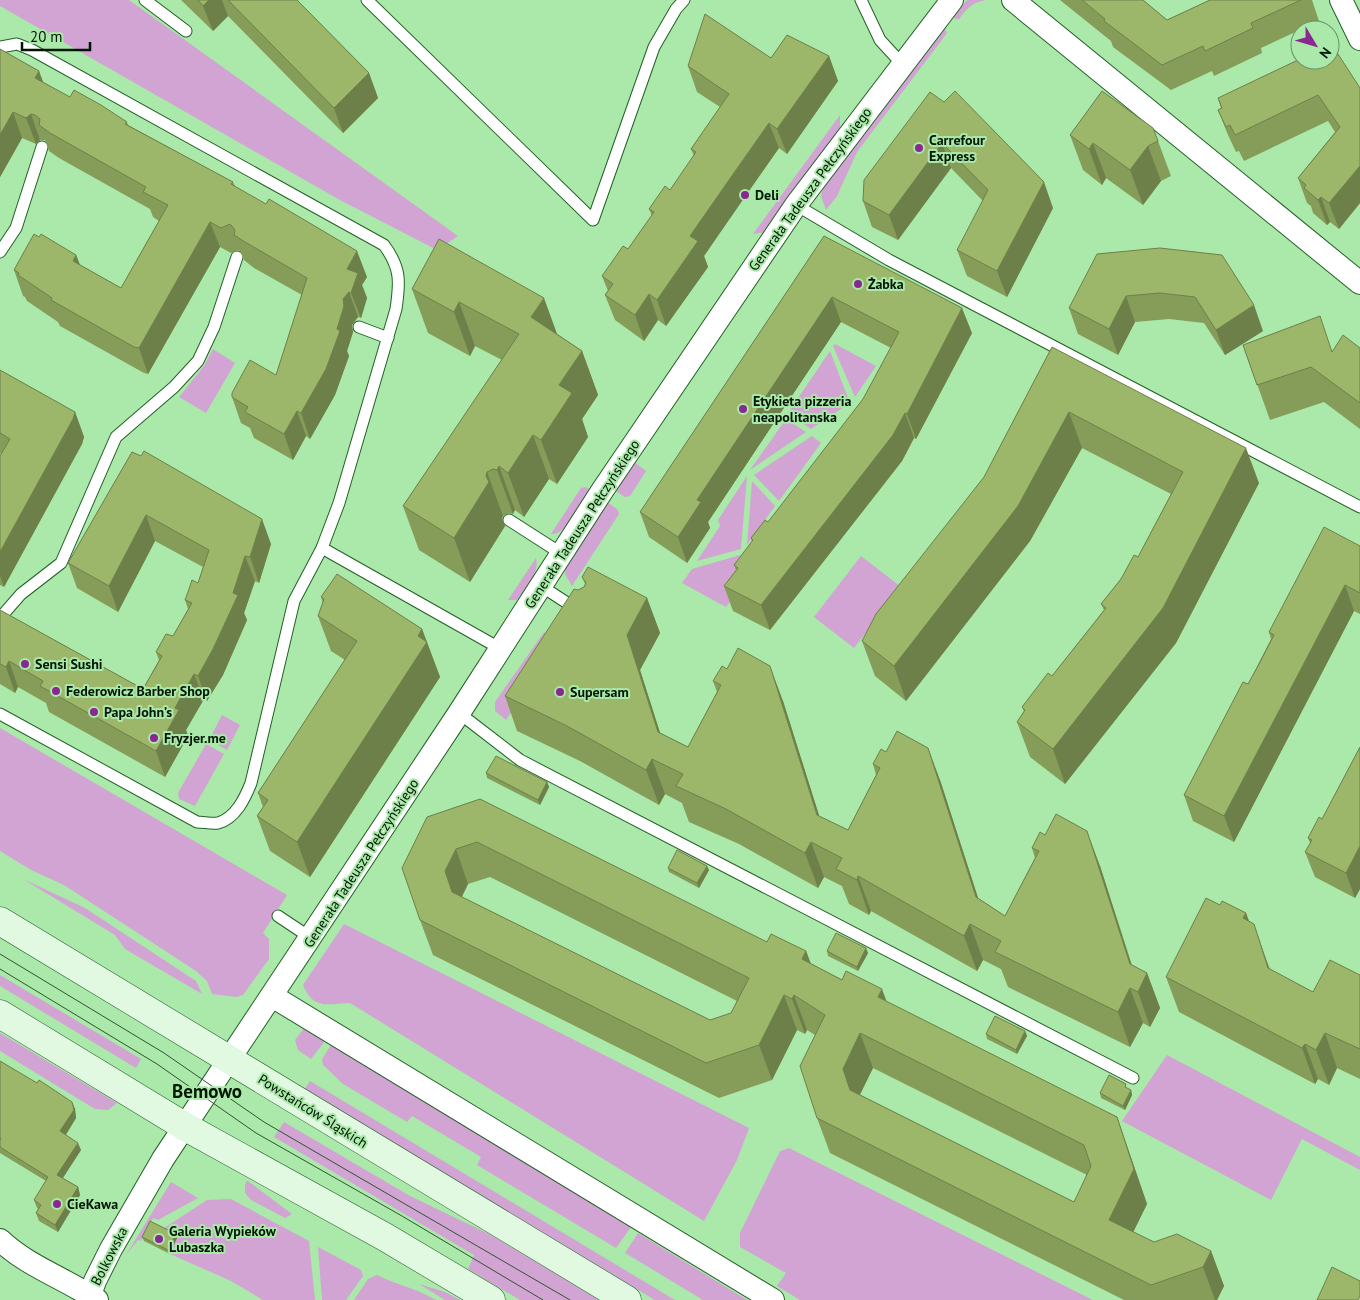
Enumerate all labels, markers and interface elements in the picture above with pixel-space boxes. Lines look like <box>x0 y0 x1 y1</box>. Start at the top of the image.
scale bar <box>22 20 90 52</box>
north arrow <box>1290 20 1340 70</box>
text: 20 m <box>30 27 63 46</box>
text: N <box>1315 44 1335 62</box>
street label: Generała Tadeusza Pełczyńskiego <box>745 104 875 274</box>
place label: Carrefour Express <box>929 131 985 165</box>
marker: Carrefour Express <box>913 142 925 154</box>
place label: Deli <box>755 186 779 204</box>
marker: Deli <box>739 189 751 201</box>
place label: Żabka <box>868 275 904 293</box>
marker: Żabka <box>852 278 864 290</box>
place label: Etykieta pizzeria neapolitanska <box>753 392 852 426</box>
marker: Etykieta pizzeria neapolitanska <box>737 403 749 415</box>
street label: Generała Tadeusza Pełczyńskiego <box>521 436 643 612</box>
place label: Sensi Sushi <box>35 655 103 673</box>
marker: Sensi Sushi <box>19 658 31 670</box>
place label: Federowicz Barber Shop <box>66 682 210 700</box>
place label: Supersam <box>570 683 629 701</box>
marker: Federowicz Barber Shop <box>50 685 62 697</box>
marker: Supersam <box>554 686 566 698</box>
place label: Papa John’s <box>104 703 172 721</box>
marker: Papa John’s <box>88 706 100 718</box>
place label: Fryzjer.me <box>164 729 226 747</box>
marker: Fryzjer.me <box>148 732 160 744</box>
street label: Generała Tadeusza Pełczyńskiego <box>300 775 422 951</box>
street label: Powstańców Śląskich <box>255 1070 371 1152</box>
district label: Bemowo <box>172 1079 242 1103</box>
place label: CieKawa <box>67 1195 118 1213</box>
marker: CieKawa <box>51 1198 63 1210</box>
place label: Galeria Wypieków Lubaszka <box>169 1222 277 1256</box>
street label: Bolkowska <box>87 1224 131 1288</box>
marker: Galeria Wypieków Lubaszka <box>153 1233 165 1245</box>

